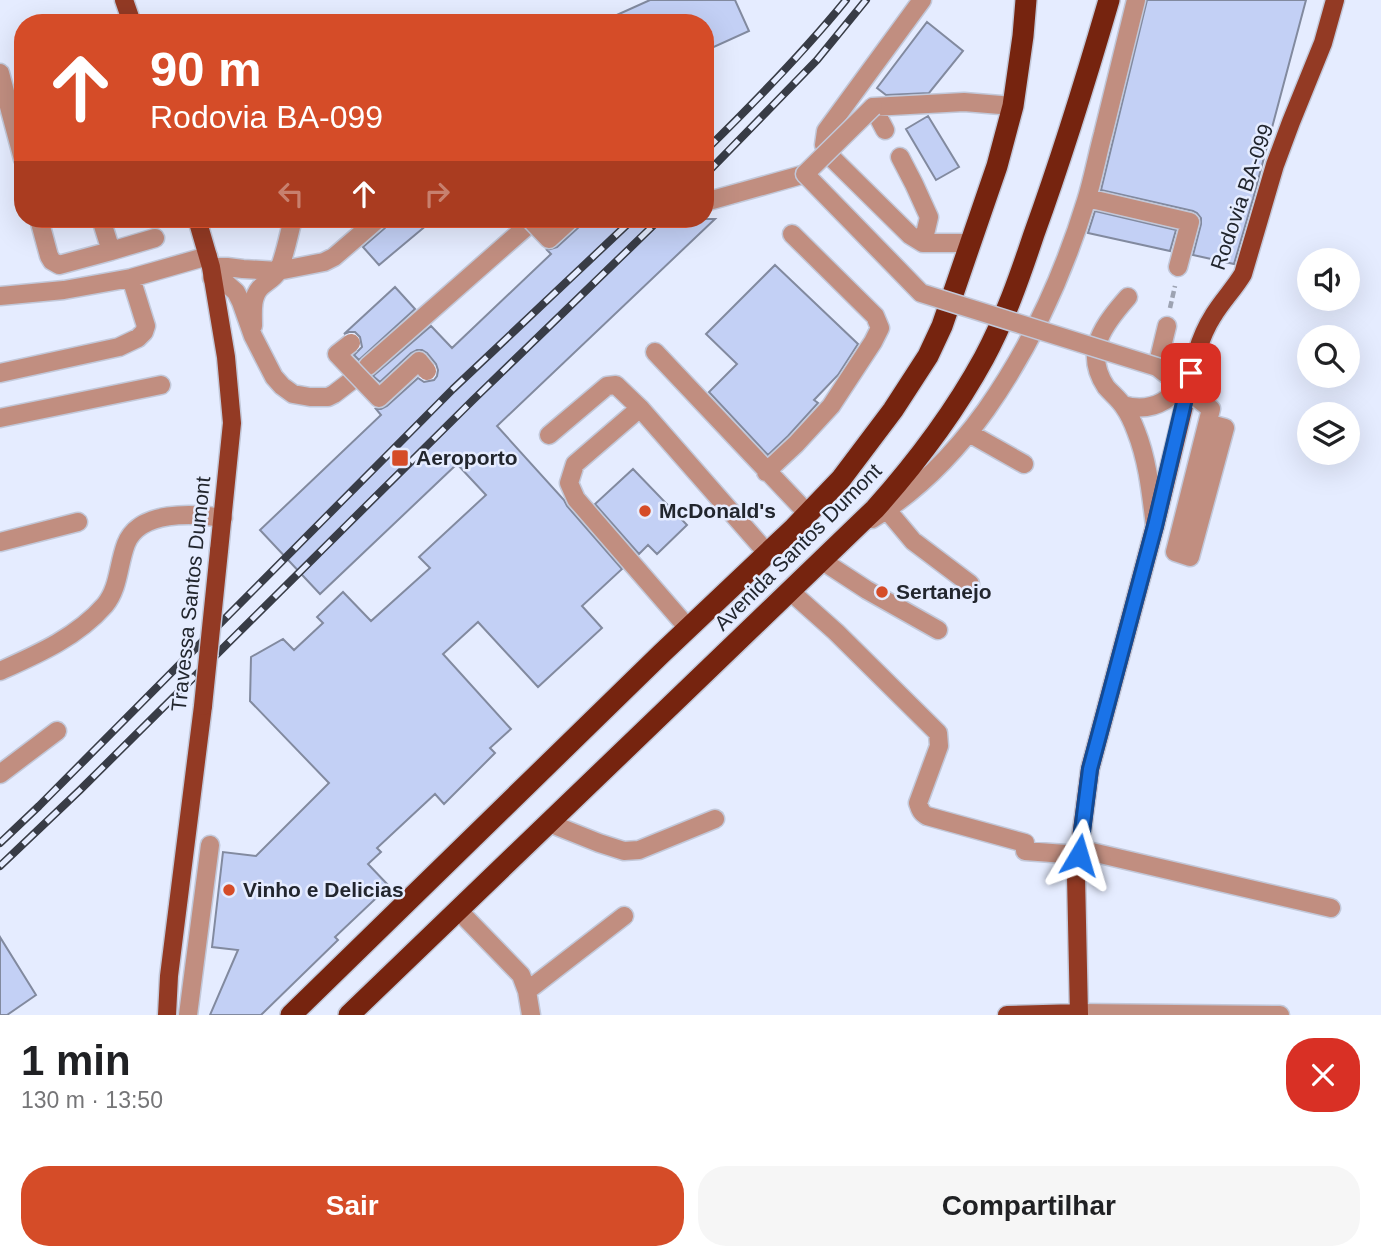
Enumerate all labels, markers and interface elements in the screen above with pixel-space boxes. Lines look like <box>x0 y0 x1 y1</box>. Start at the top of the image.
icon: ahead <box>35 42 126 133</box>
text: 90 m <box>150 42 262 96</box>
text: Rodovia BA-099 <box>150 99 383 135</box>
street label: Rodovia BA-099 <box>1206 121 1277 273</box>
icon: left <box>272 175 310 213</box>
icon: ahead <box>345 175 383 213</box>
icon: right <box>418 175 456 213</box>
map controls <box>1297 248 1360 465</box>
button: sound <box>1297 248 1360 311</box>
button: search <box>1297 325 1360 388</box>
pin <box>1161 343 1221 403</box>
icon: arrive <box>1172 354 1210 392</box>
button: layers <box>1297 402 1360 465</box>
place label: Aeroporto <box>416 446 518 469</box>
marker: Aeroporto <box>390 448 410 468</box>
street label: Avenida Santos Dumont <box>710 458 886 635</box>
street label: Travessa Santos Dumont <box>167 475 214 713</box>
place label: McDonald's <box>659 499 776 522</box>
marker: McDonald's <box>637 503 653 519</box>
place label: Sertanejo <box>896 580 992 603</box>
marker: Sertanejo <box>874 584 890 600</box>
position arrow <box>1042 818 1116 892</box>
place label: Vinho e Delicias <box>243 878 404 901</box>
marker: Vinho e Delicias <box>221 882 237 898</box>
text: 1 min <box>21 1037 131 1084</box>
button: close <box>1286 1038 1360 1112</box>
text: 130 m · 13:50 <box>21 1087 163 1113</box>
button: Sair <box>21 1166 684 1246</box>
button: Compartilhar <box>698 1166 1360 1246</box>

